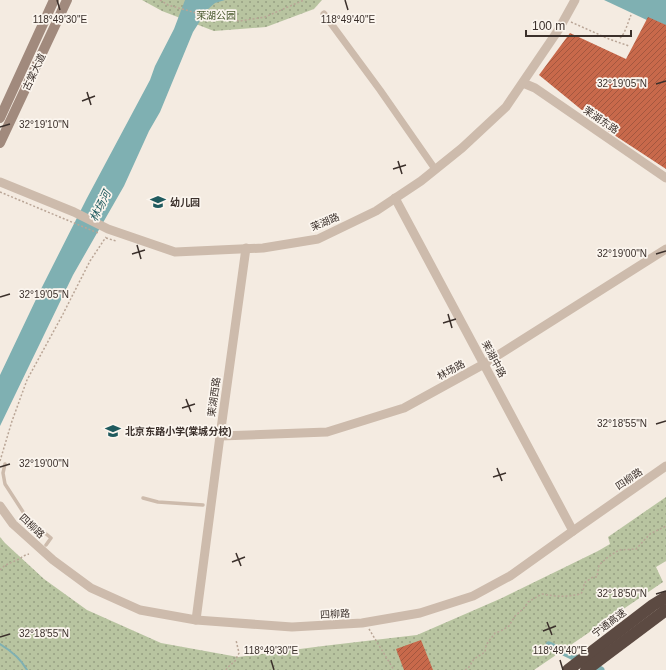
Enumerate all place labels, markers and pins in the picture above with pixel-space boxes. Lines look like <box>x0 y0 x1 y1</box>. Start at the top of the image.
school or university icon: 幼儿园 <box>149 193 167 211</box>
place label: 幼儿园 <box>170 196 200 208</box>
school or university icon: 北京东路小学(棠城分校) <box>104 422 122 440</box>
place label: 北京东路小学(棠城分校) <box>125 425 232 437</box>

